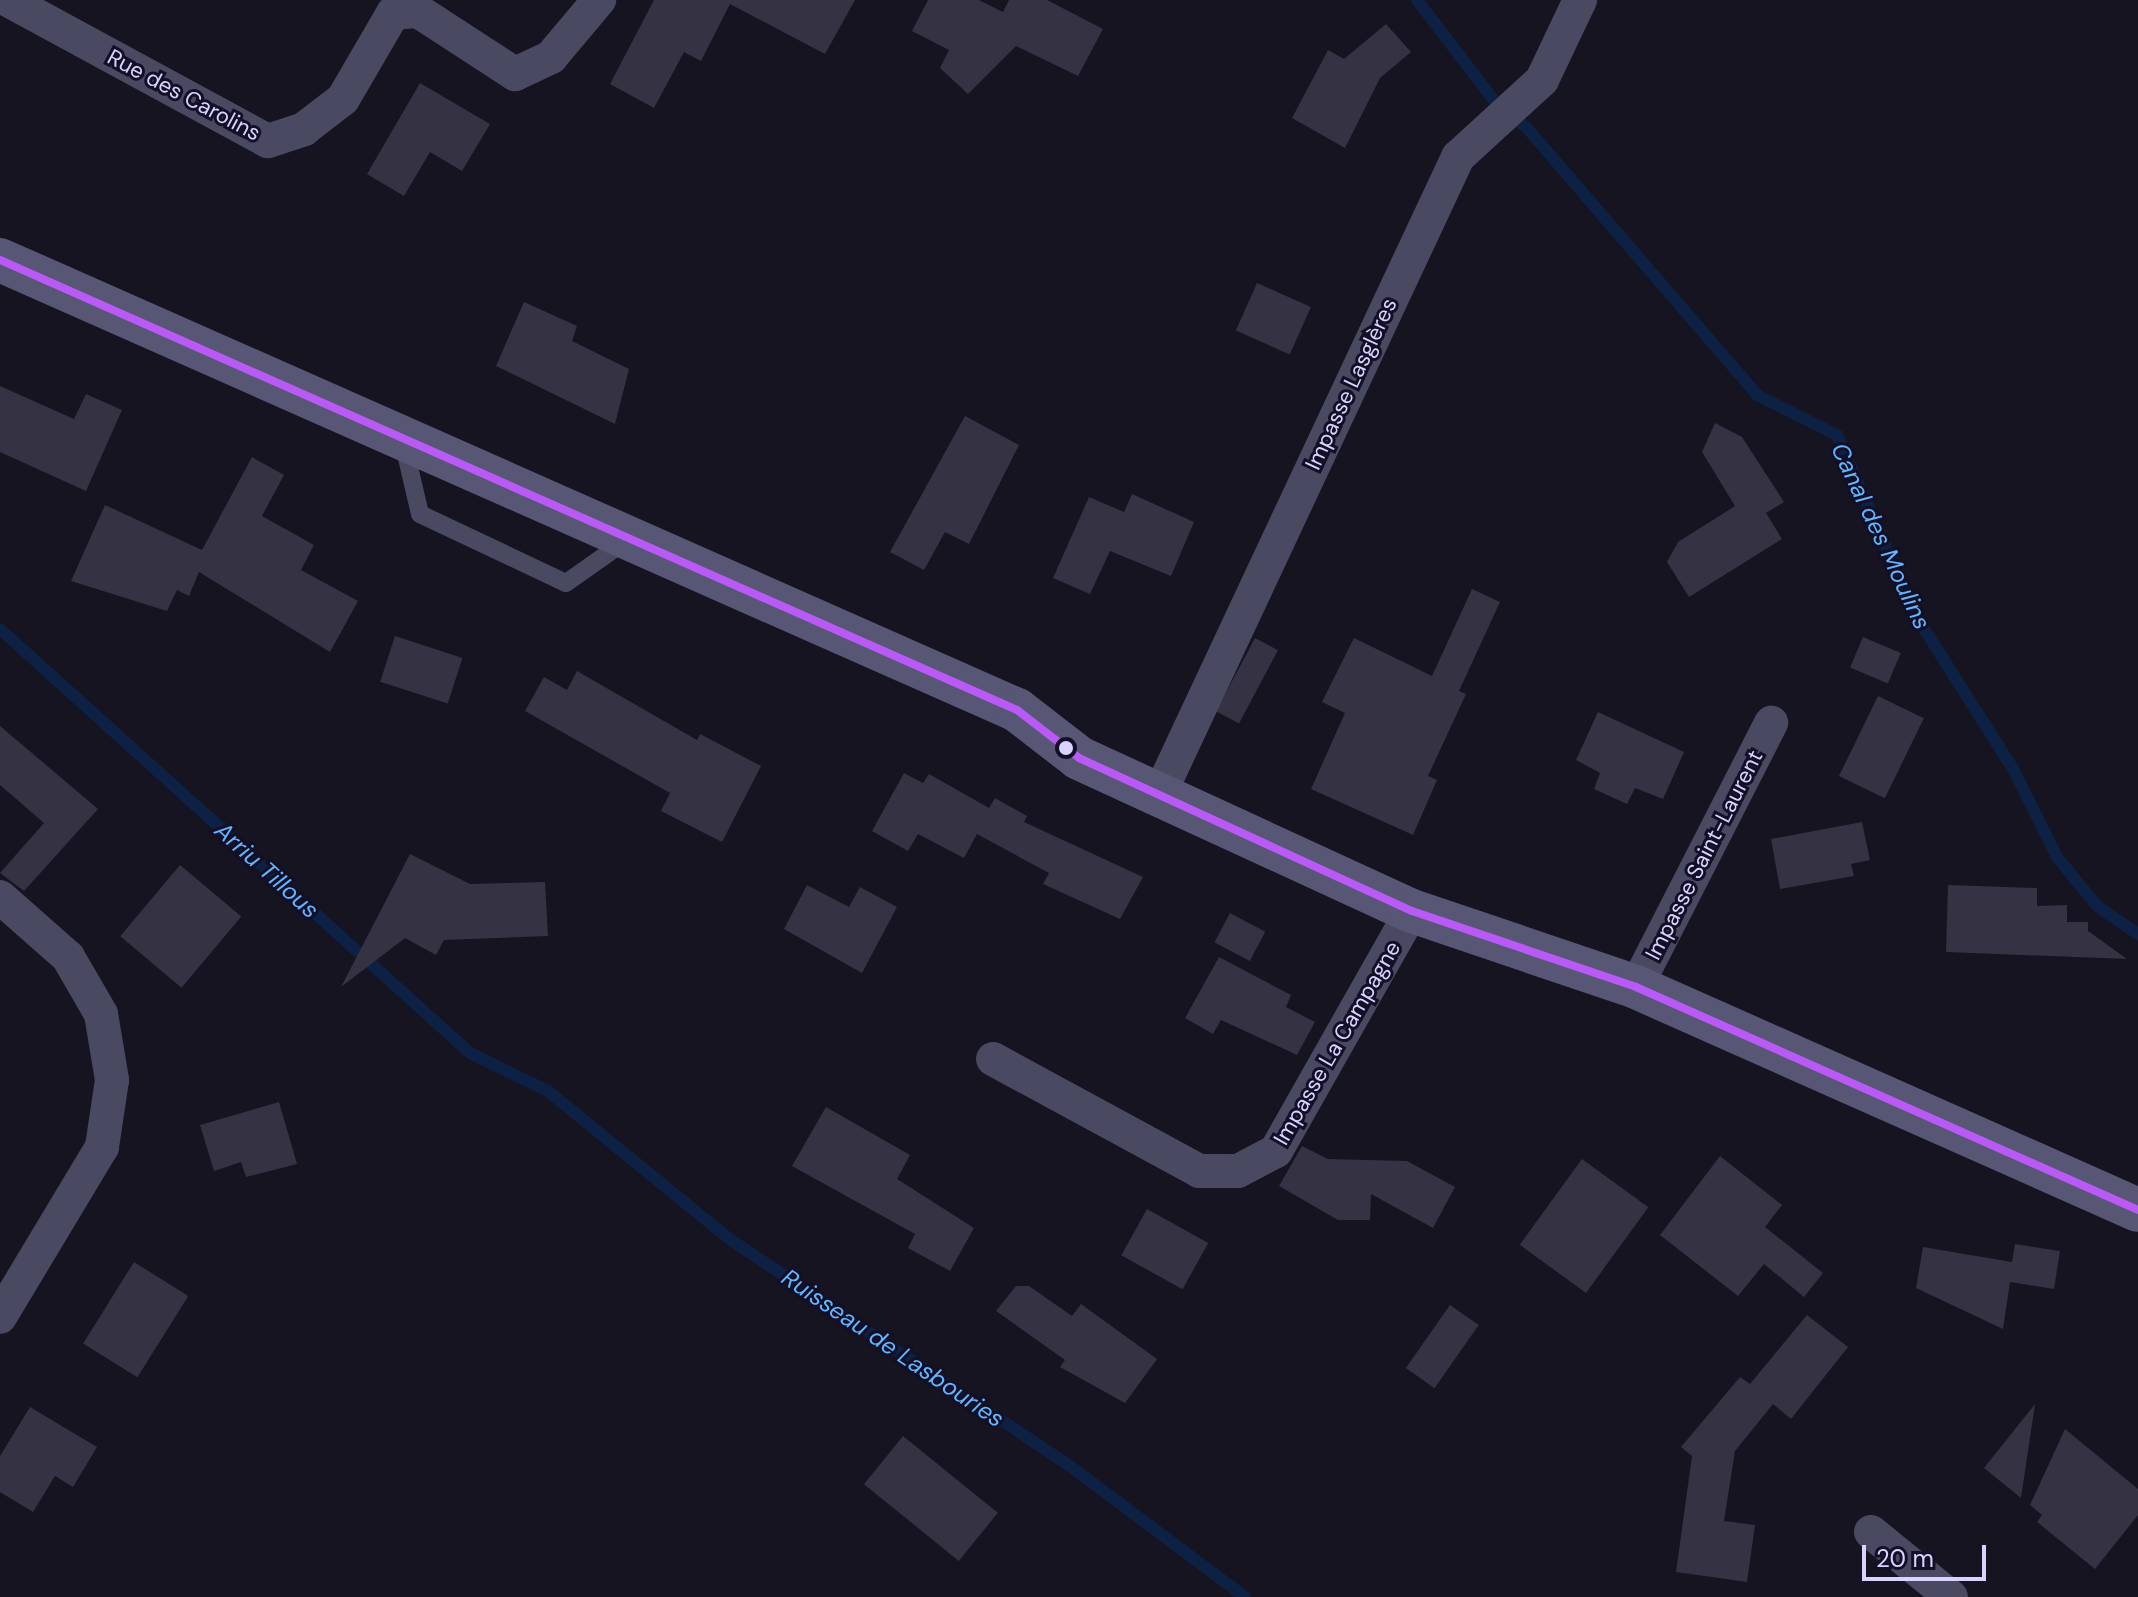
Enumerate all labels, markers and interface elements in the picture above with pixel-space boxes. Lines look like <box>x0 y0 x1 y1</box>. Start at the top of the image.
street label: Rue des Carolins <box>103 44 265 146</box>
street label: Impasse Lasglères <box>1300 294 1402 474</box>
water label: Canal des Moulins <box>1825 438 1937 634</box>
unlabelled marker <box>1058 740 1074 756</box>
street label: Impasse Saint-Laurent <box>1640 746 1768 964</box>
water label: Arriu Tillous <box>209 816 325 924</box>
street label: Impasse La Campagne <box>1268 936 1406 1150</box>
water label: Ruisseau de Lasbouries <box>776 1263 1010 1433</box>
scale bar <box>1866 1529 1990 1579</box>
text: 20 m <box>1876 1543 1934 1574</box>

